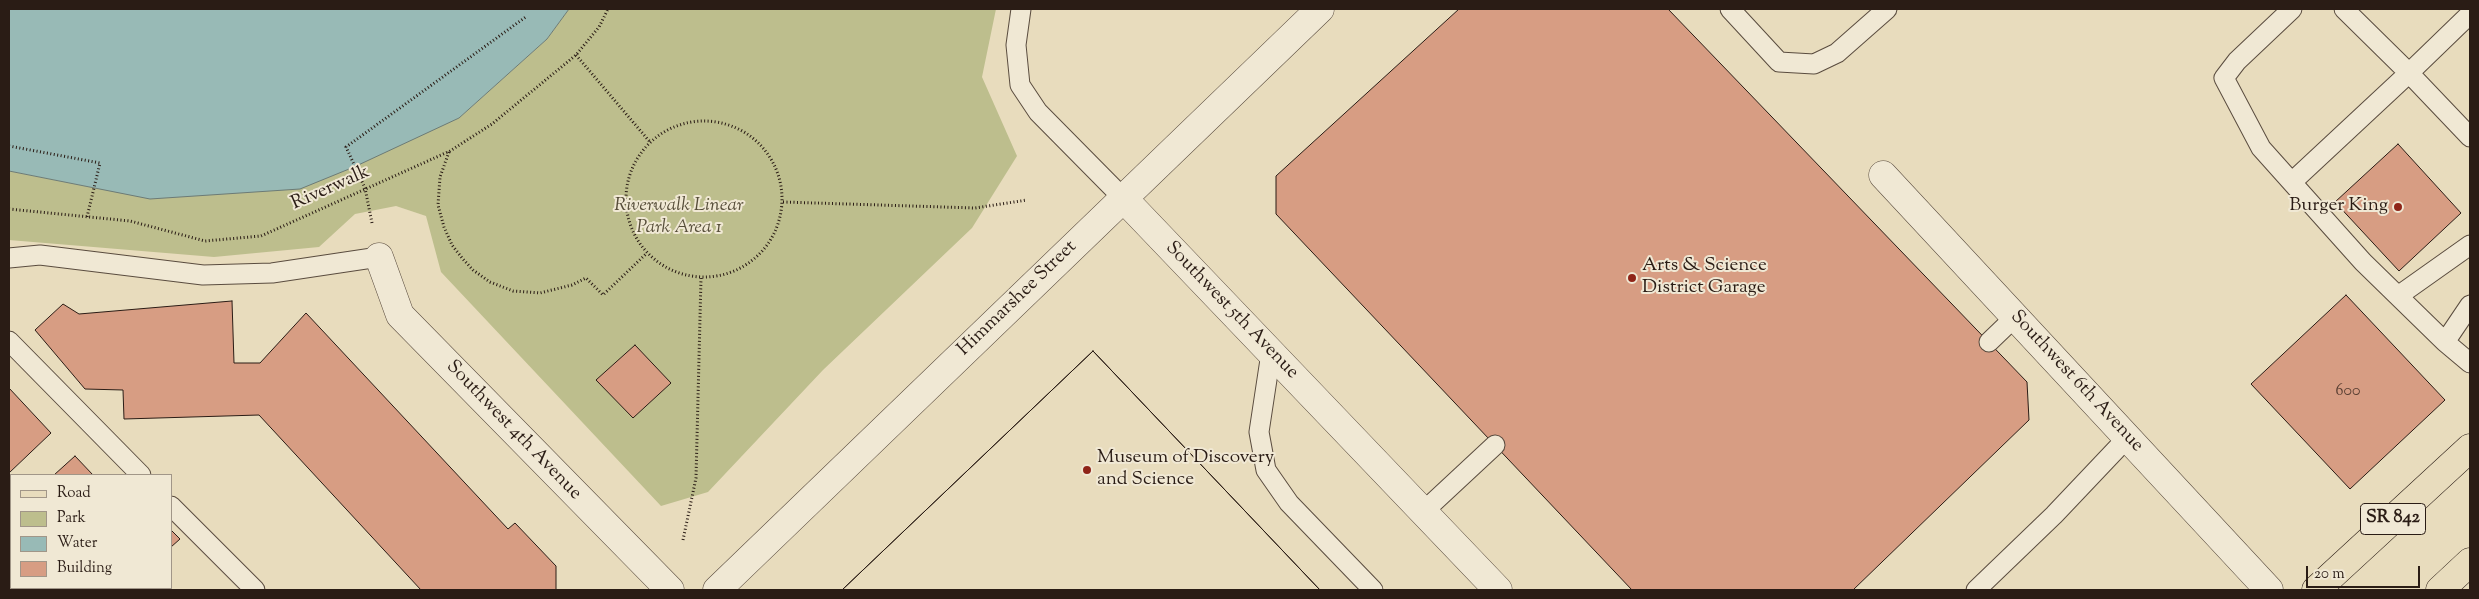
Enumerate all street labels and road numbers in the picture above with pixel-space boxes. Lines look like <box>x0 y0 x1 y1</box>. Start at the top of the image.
street label: Riverwalk <box>288 162 374 216</box>
street label: Himmarshee Street <box>954 236 1082 362</box>
street label: Southwest 5th Avenue <box>1159 238 1303 384</box>
street label: Southwest 6th Avenue <box>2005 307 2147 457</box>
street label: Southwest 4th Avenue <box>440 356 586 506</box>
road number: SR 842 <box>2360 504 2426 534</box>

